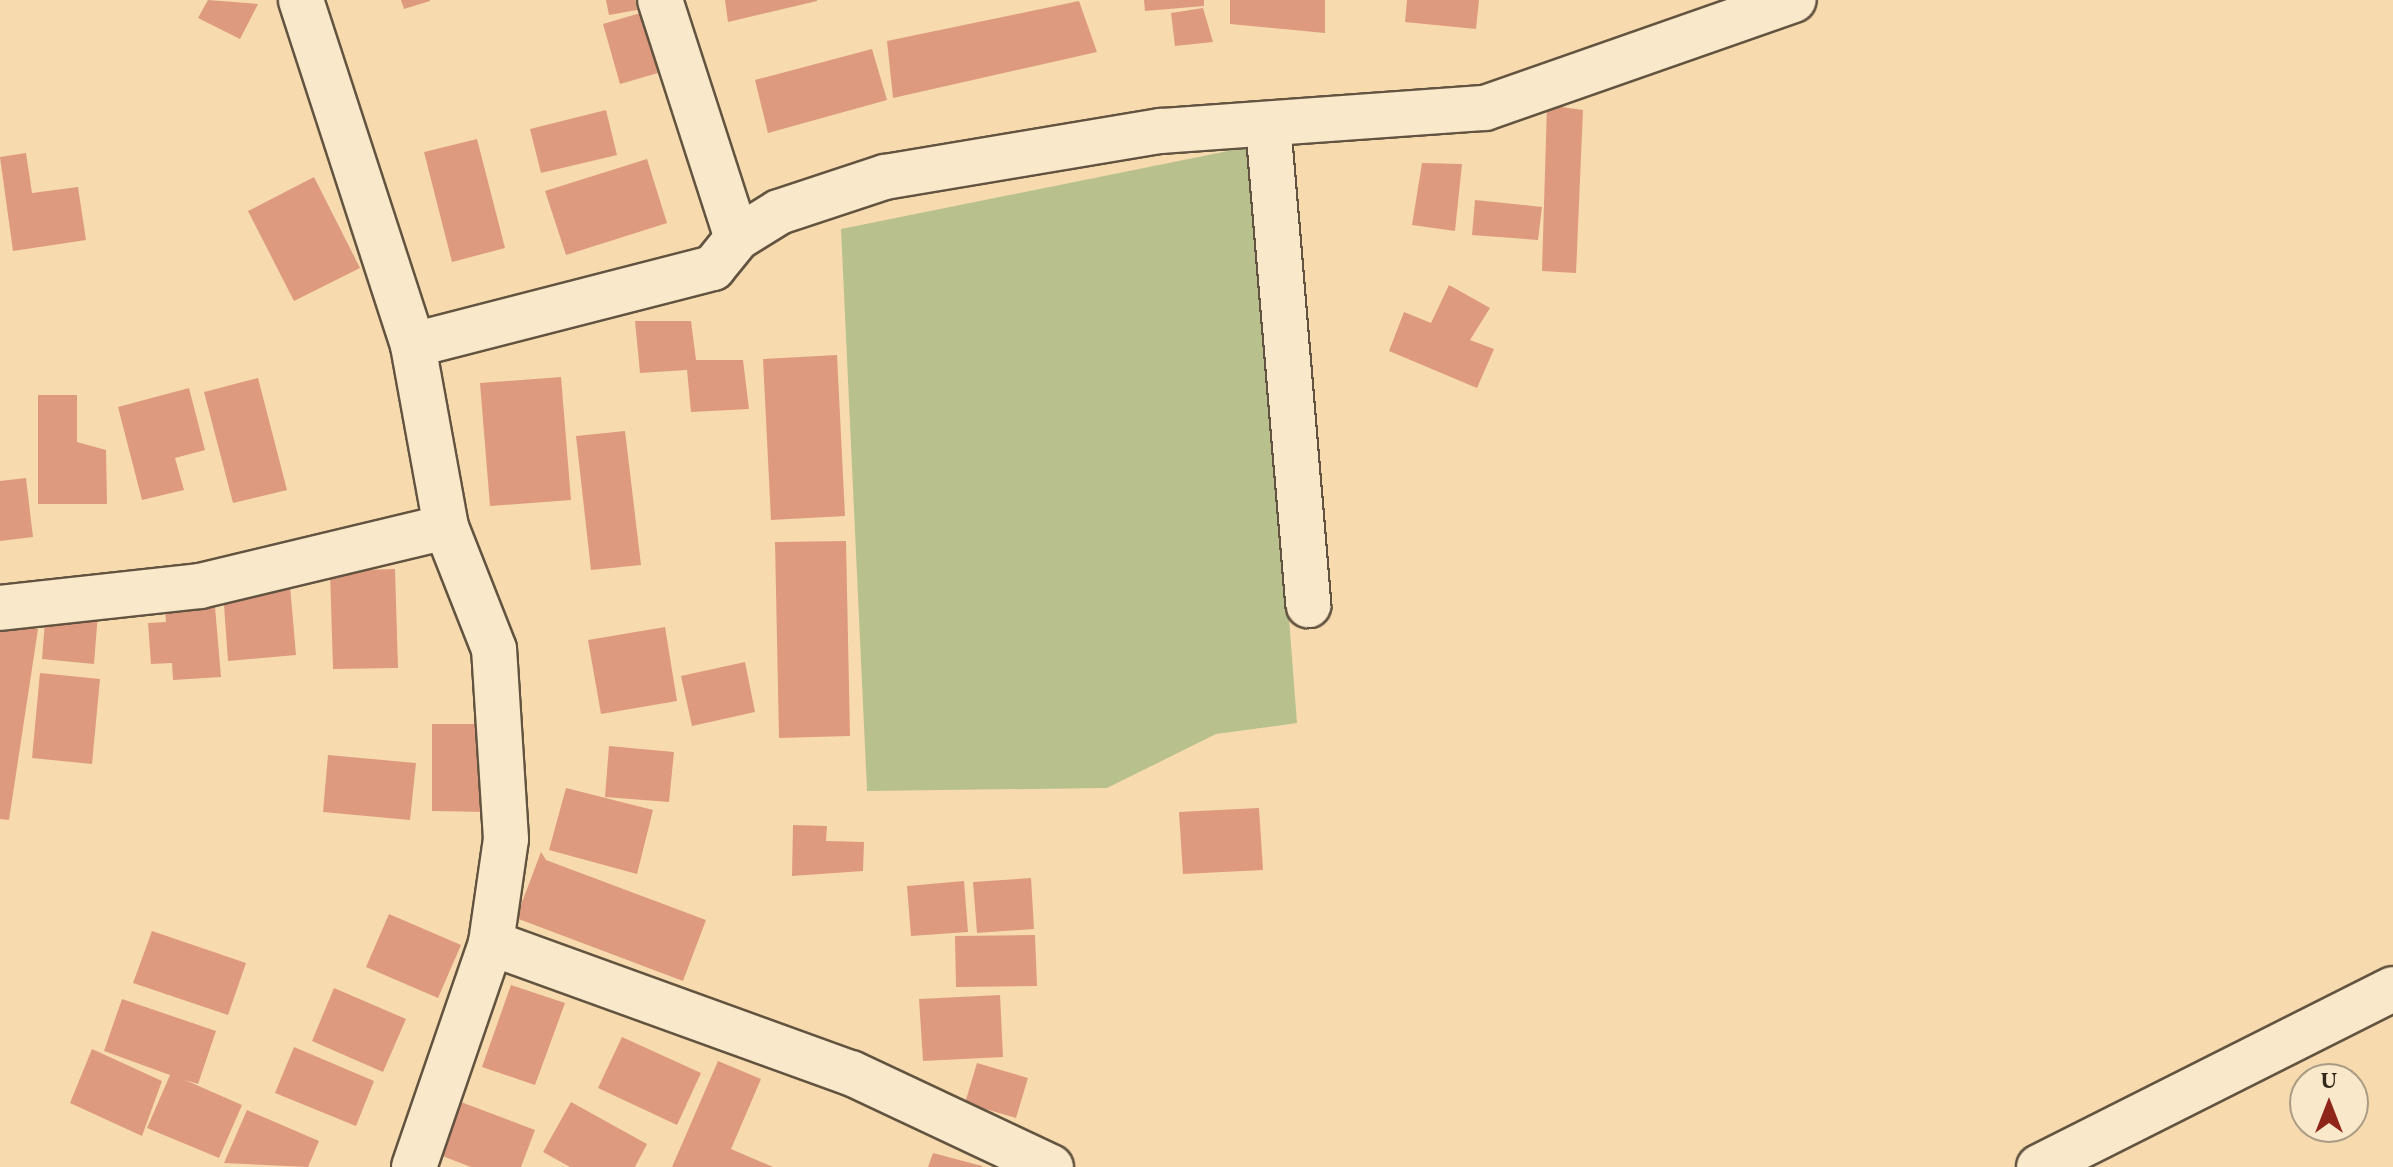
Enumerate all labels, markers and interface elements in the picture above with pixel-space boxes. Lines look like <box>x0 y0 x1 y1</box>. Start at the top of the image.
north arrow <box>2289 1063 2369 1143</box>
text: U <box>2321 1066 2337 1095</box>

